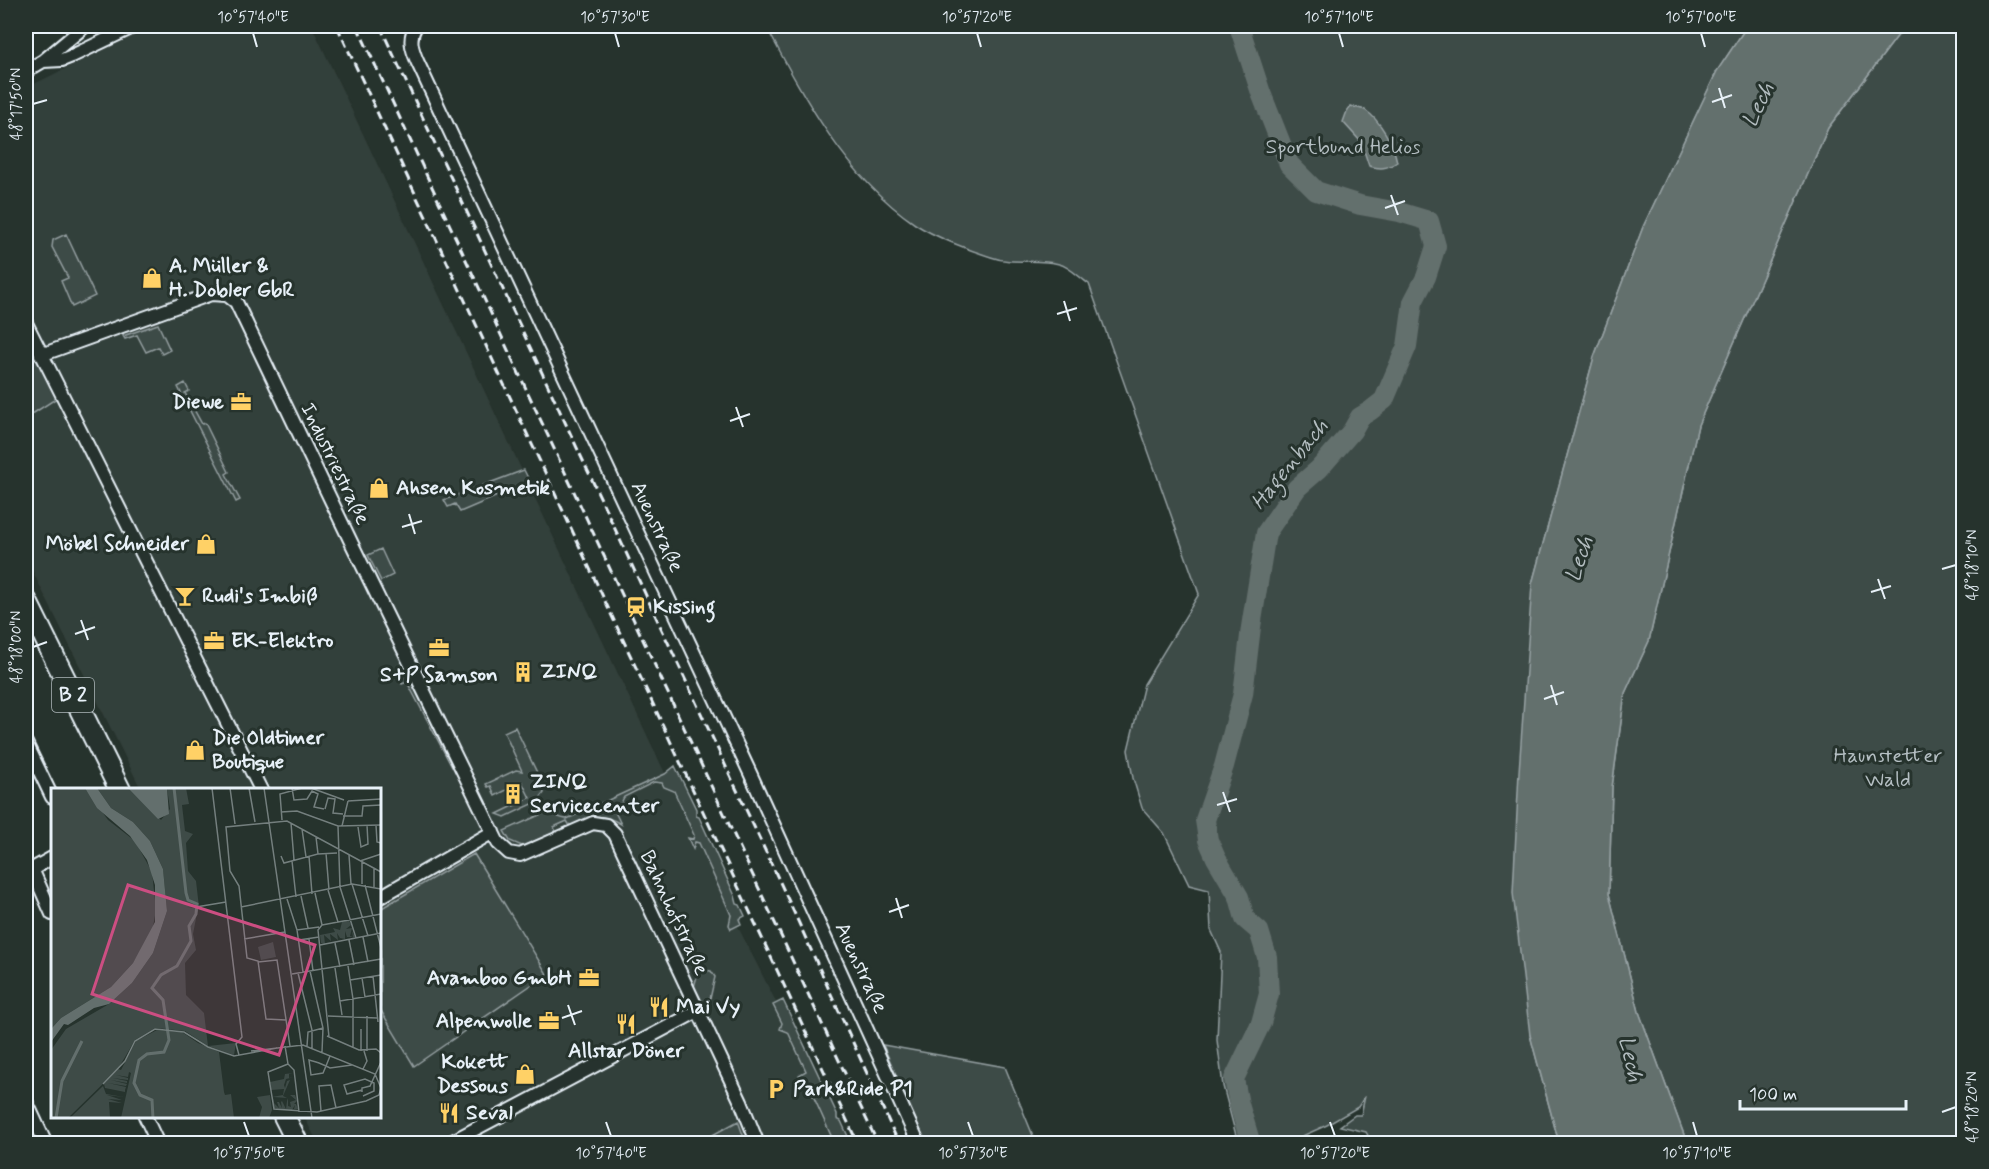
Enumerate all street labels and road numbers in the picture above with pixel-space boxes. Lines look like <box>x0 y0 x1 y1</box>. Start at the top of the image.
street label: Industriestraße <box>293 398 377 530</box>
street label: Auenstraße <box>624 477 690 577</box>
road number: B 2 <box>52 678 94 712</box>
street label: Bahnhofstraße <box>633 846 715 980</box>
street label: Auenstraße <box>828 918 894 1018</box>

